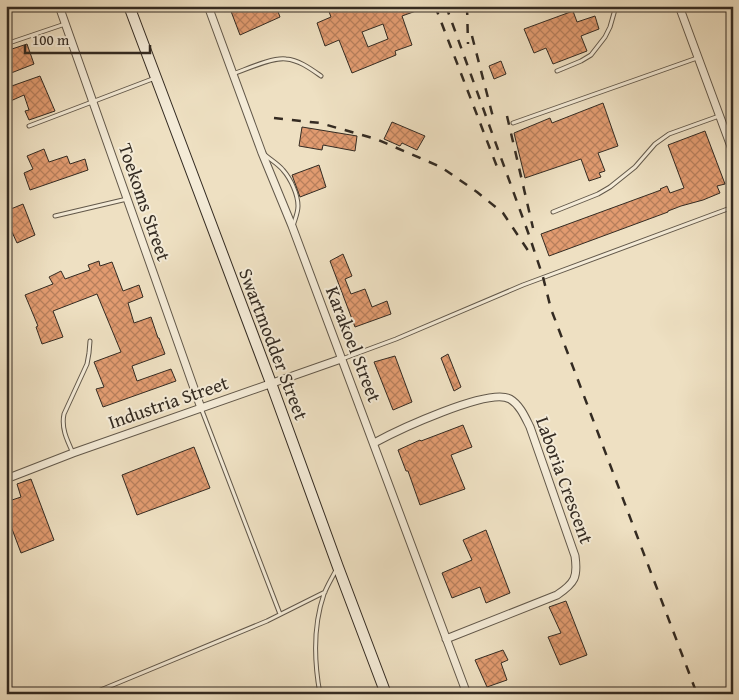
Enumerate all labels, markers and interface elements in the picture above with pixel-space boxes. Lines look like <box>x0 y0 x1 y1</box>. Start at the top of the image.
scale bar <box>25 22 150 54</box>
text: 100 m <box>32 29 70 50</box>
street label: Toekoms Street <box>112 139 178 265</box>
street label: Swartmodder Street <box>232 264 316 424</box>
street label: Karakoel Street <box>319 282 389 406</box>
street label: Industria Street <box>104 368 232 436</box>
street label: Laboria Crescent <box>529 413 601 548</box>

